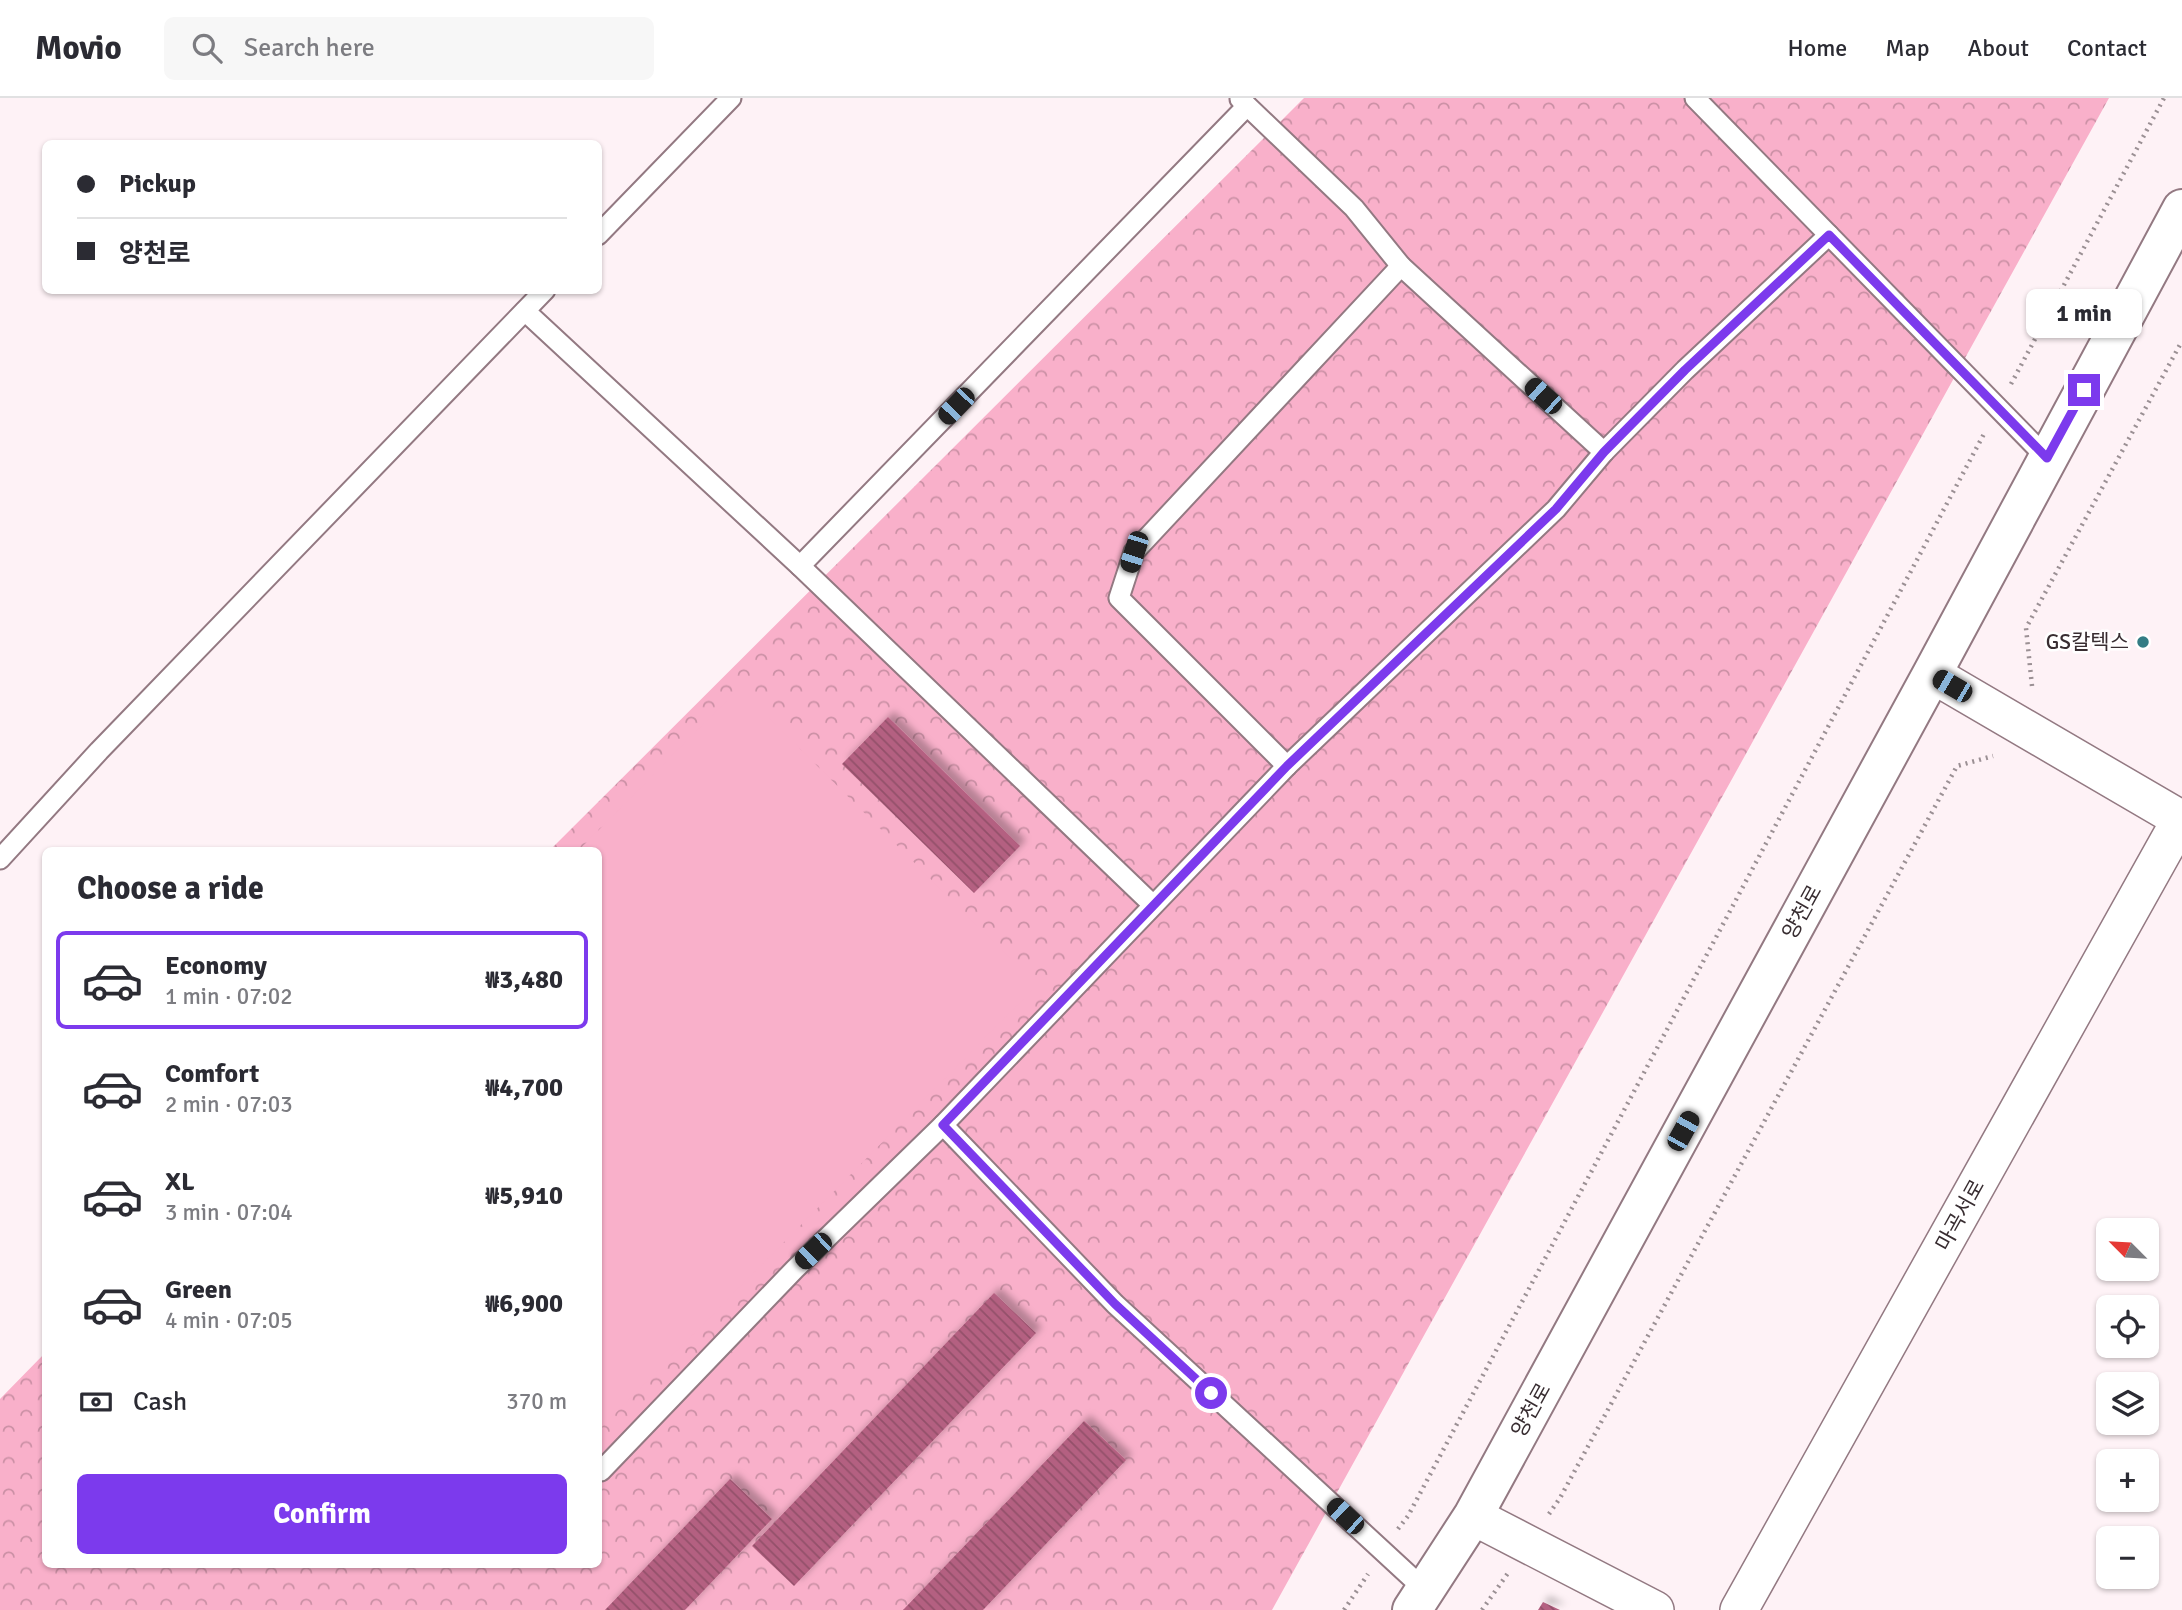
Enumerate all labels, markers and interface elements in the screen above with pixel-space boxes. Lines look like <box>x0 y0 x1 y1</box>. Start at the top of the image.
search box <box>164 17 654 80</box>
text: Movio <box>35 28 122 69</box>
icon: search <box>188 29 226 67</box>
text: Search here <box>244 32 375 64</box>
text: Home <box>1787 33 1847 63</box>
text: Map <box>1885 33 1930 63</box>
text: About <box>1968 33 2029 63</box>
text: Contact <box>2067 33 2147 63</box>
text: Pickup <box>119 168 196 200</box>
text: 양천로 <box>119 238 191 270</box>
callout: 1 min <box>2026 288 2142 338</box>
text: 1 min <box>2056 299 2112 328</box>
car <box>1521 374 1566 418</box>
route end <box>2068 374 2100 406</box>
car <box>934 384 979 428</box>
car <box>1118 529 1151 575</box>
place label: GS칼텍스 <box>2046 629 2129 655</box>
marker: GS칼텍스 <box>2135 634 2151 650</box>
car <box>1929 666 1976 706</box>
text: Choose a ride <box>77 869 264 908</box>
street label: 양천로 <box>1777 880 1827 944</box>
icon: car <box>81 949 144 1012</box>
text: Economy <box>165 950 267 982</box>
text: ₩3,480 <box>485 964 563 996</box>
text: 1 min · 07:02 <box>165 982 293 1011</box>
icon: car <box>81 1057 144 1120</box>
text: Comfort <box>165 1058 259 1090</box>
text: ₩4,700 <box>485 1072 563 1104</box>
text: 2 min · 07:03 <box>165 1090 293 1119</box>
car <box>1664 1108 1703 1154</box>
icon: car <box>81 1165 144 1228</box>
text: XL <box>165 1166 195 1198</box>
street label: 마곡서로 <box>1930 1175 1990 1255</box>
text: ₩5,910 <box>485 1180 563 1212</box>
text: 3 min · 07:04 <box>165 1198 293 1227</box>
north arrow <box>2096 1218 2160 1281</box>
map controls <box>2096 1218 2159 1589</box>
car <box>791 1229 836 1273</box>
icon: car <box>81 1273 144 1336</box>
text: Green <box>165 1274 232 1306</box>
text: ₩6,900 <box>485 1288 563 1320</box>
button: locate <box>2096 1295 2159 1358</box>
text: 4 min · 07:05 <box>165 1306 293 1335</box>
button: layers <box>2096 1372 2159 1435</box>
route start <box>1195 1377 1227 1409</box>
street label: 양천로 <box>1506 1378 1556 1442</box>
icon: cash <box>77 1383 115 1421</box>
text: Cash <box>133 1386 187 1418</box>
text: 370 m <box>506 1387 567 1416</box>
button: + <box>2096 1449 2159 1512</box>
button: Confirm <box>77 1474 567 1554</box>
car <box>1323 1494 1368 1538</box>
button: − <box>2096 1526 2159 1589</box>

